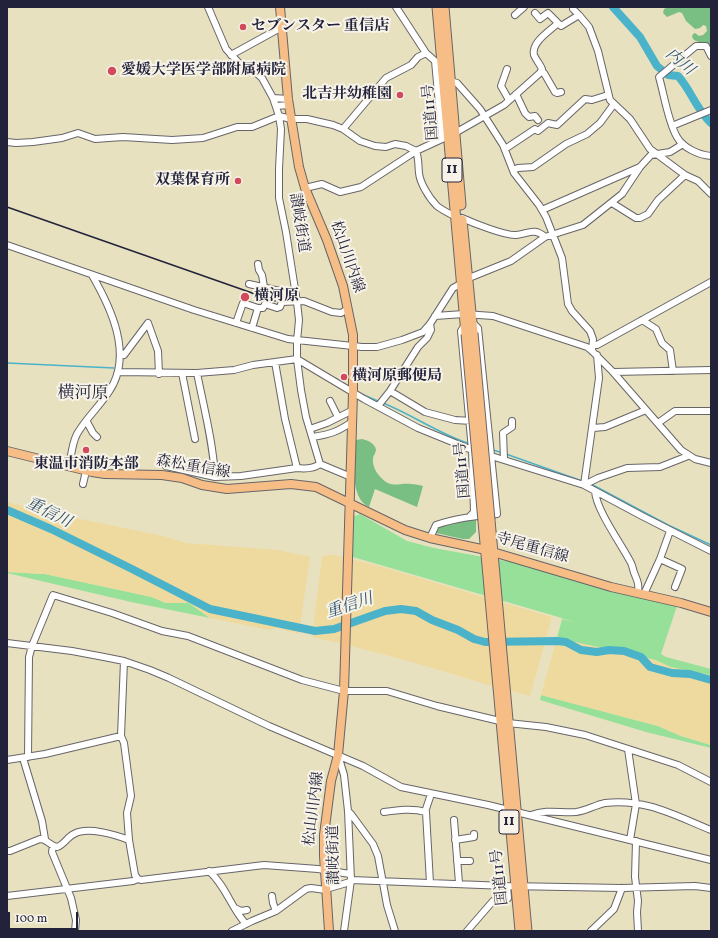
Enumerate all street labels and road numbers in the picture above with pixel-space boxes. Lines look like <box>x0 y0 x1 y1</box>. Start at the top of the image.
street label: 国道11号 <box>421 83 443 141</box>
road number: 11 <box>442 158 462 182</box>
street label: 讃岐街道 <box>284 192 312 254</box>
street label: 松山川内線 <box>325 219 367 295</box>
street label: 国道11号 <box>453 441 475 499</box>
street label: 森松重信線 <box>155 453 231 483</box>
street label: 寺尾重信線 <box>493 530 571 568</box>
street label: 松山川内線 <box>301 771 329 847</box>
road number: 11 <box>499 810 519 834</box>
street label: 讃岐街道 <box>325 825 345 885</box>
street label: 国道11号 <box>489 848 513 906</box>

